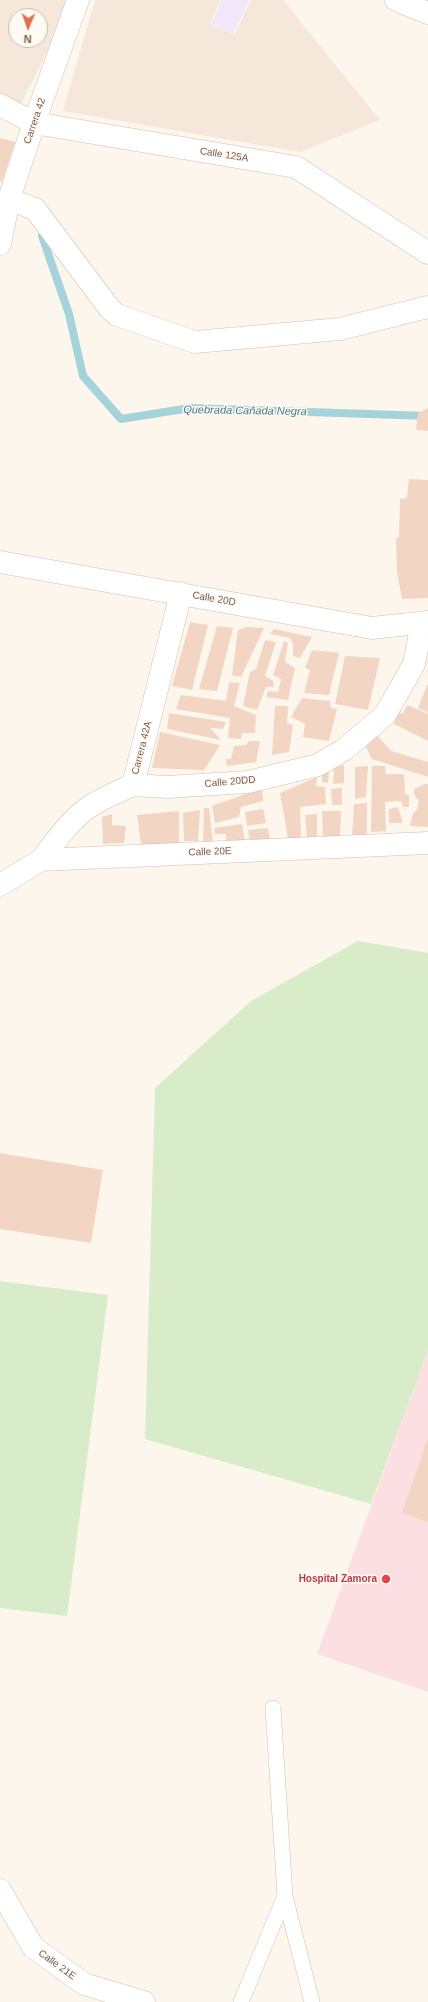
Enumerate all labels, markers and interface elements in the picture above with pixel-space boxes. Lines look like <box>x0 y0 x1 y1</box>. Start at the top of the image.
north arrow <box>8 8 48 48</box>
text: N <box>23 33 32 45</box>
street label: Carrera 42 <box>22 96 48 146</box>
street label: Calle 125A <box>199 145 249 165</box>
water label: Quebrada Cañada Negra <box>183 403 307 419</box>
street label: Calle 20D <box>191 589 237 609</box>
street label: Carrera 42A <box>130 720 154 776</box>
street label: Calle 20DD <box>204 774 256 790</box>
street label: Calle 20E <box>188 845 232 859</box>
place label: Hospital Zamora <box>299 1573 377 1585</box>
marker: Hospital Zamora <box>380 1573 392 1585</box>
street label: Calle 21E <box>36 1947 78 1983</box>

